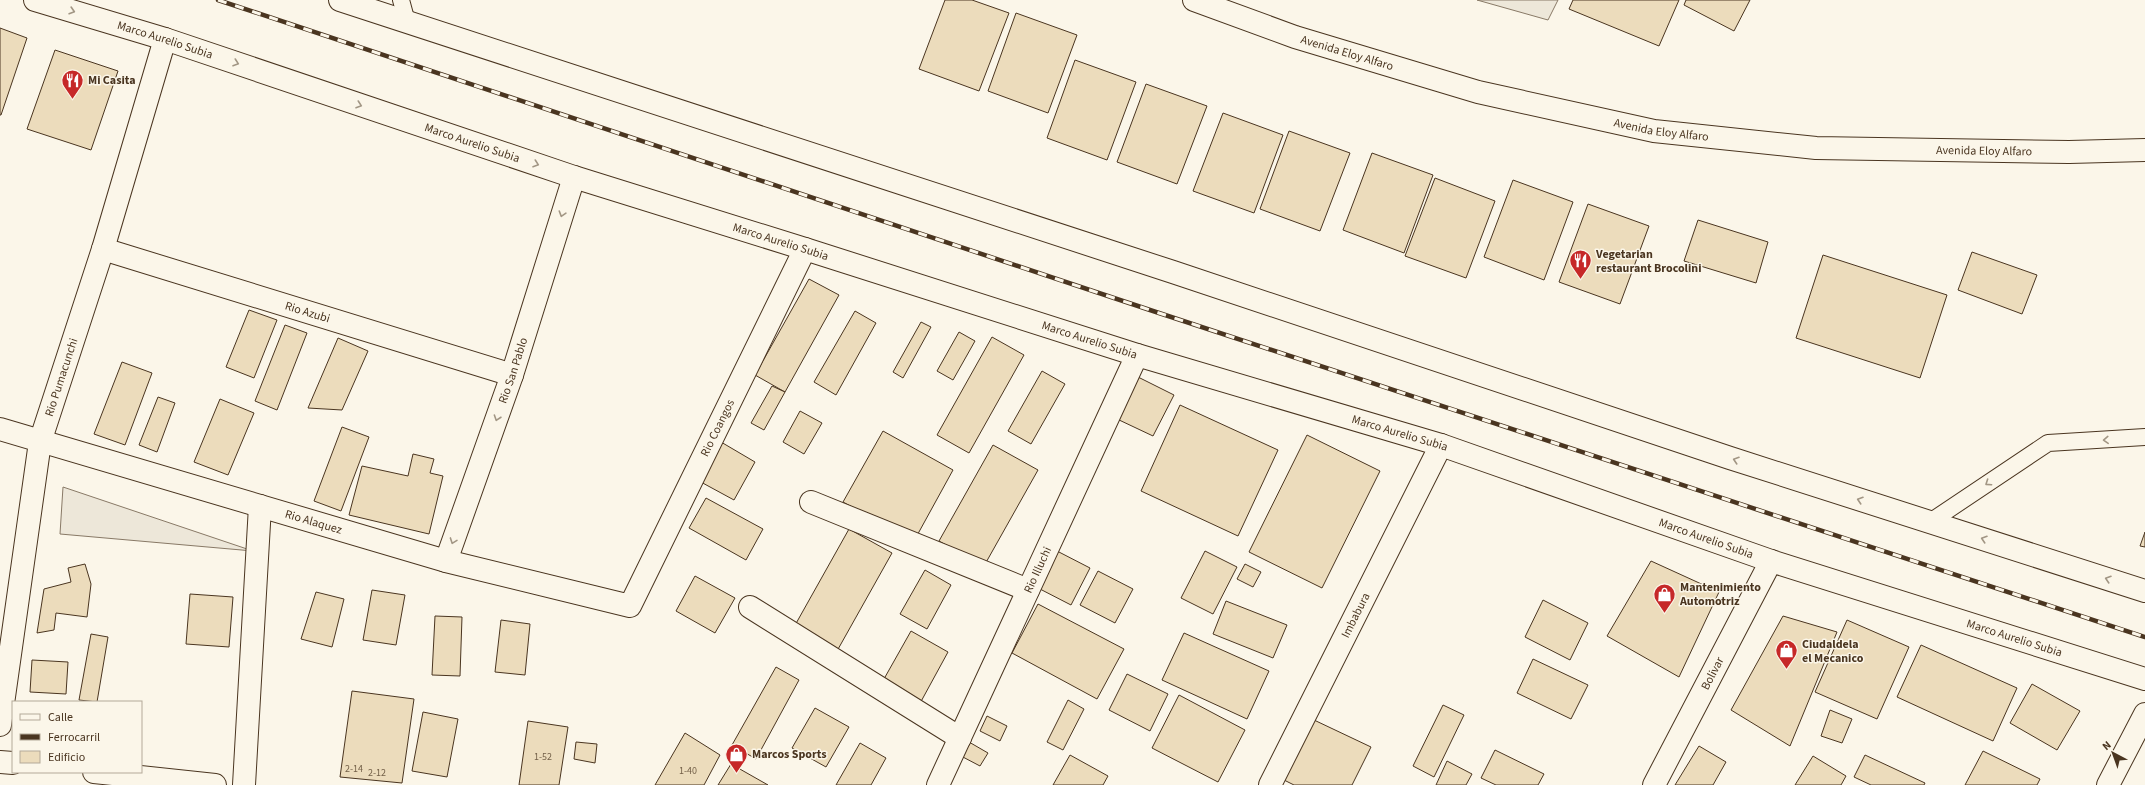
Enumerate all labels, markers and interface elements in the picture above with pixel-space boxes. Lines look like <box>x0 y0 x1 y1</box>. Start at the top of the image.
one-way arrow <box>69 6 76 15</box>
street label: Marco Aurelio Subia <box>115 17 215 64</box>
street label: Avenida Eloy Alfaro <box>1299 31 1395 75</box>
one-way arrow <box>233 58 240 67</box>
restaurant icon: Mi Casita <box>60 67 86 100</box>
place label: Mi Casita <box>88 72 135 89</box>
one-way arrow <box>356 100 363 109</box>
street label: Avenida Eloy Alfaro <box>1612 114 1710 146</box>
street label: Marco Aurelio Subia <box>422 119 522 167</box>
street label: Avenida Eloy Alfaro <box>1936 142 2032 160</box>
one-way arrow <box>532 160 539 168</box>
one-way arrow <box>558 211 567 218</box>
street label: Marco Aurelio Subia <box>731 219 831 265</box>
place label: Vegetarian restaurant Brocolini <box>1595 246 1702 277</box>
restaurant icon: Vegetarian restaurant Brocolini <box>1568 248 1594 281</box>
street label: Rio Azubi <box>283 298 332 327</box>
street label: Marco Aurelio Subia <box>1039 317 1139 364</box>
street label: Rio San Pablo <box>495 335 532 406</box>
street label: Rio Pumacunchi <box>41 336 82 419</box>
street label: Rio Coangos <box>697 396 739 460</box>
street label: Marco Aurelio Subia <box>1350 411 1450 456</box>
one-way arrow <box>493 414 501 421</box>
one-way arrow <box>2103 436 2109 444</box>
one-way arrow <box>1733 456 1740 465</box>
one-way arrow <box>1985 478 1992 486</box>
one-way arrow <box>1857 496 1864 504</box>
street label: Rio Alaquez <box>283 506 344 539</box>
street label: Marco Aurelio Subia <box>1656 514 1756 563</box>
one-way arrow <box>1981 535 1988 544</box>
one-way arrow <box>450 537 458 544</box>
street label: Rio Illuchi <box>1020 544 1056 596</box>
one-way arrow <box>2105 575 2112 584</box>
place label: Mantenimiento Automotriz <box>1679 579 1761 610</box>
shop icon: Mantenimiento Automotriz <box>1651 581 1677 614</box>
street label: Imbabura <box>1337 590 1374 641</box>
street label: Marco Aurelio Subia <box>1964 615 2064 661</box>
place label: Ciudaldela el Mecanico <box>1802 636 1864 667</box>
shop icon: Ciudaldela el Mecanico <box>1774 638 1800 671</box>
street label: Bolivar <box>1697 653 1729 693</box>
legend <box>12 701 142 773</box>
text: Calle <box>48 709 73 726</box>
text: Ferrocarril <box>48 729 100 746</box>
north arrow <box>2093 733 2133 773</box>
text: N <box>2099 738 2114 754</box>
shop icon: Marcos Sports <box>724 741 750 774</box>
place label: Marcos Sports <box>752 746 827 763</box>
text: Edificio <box>48 749 85 766</box>
house number: 1-52 <box>534 750 552 764</box>
house number: 2-14 <box>345 762 363 776</box>
house number: 1-40 <box>679 764 697 778</box>
house number: 2-12 <box>368 766 386 780</box>

